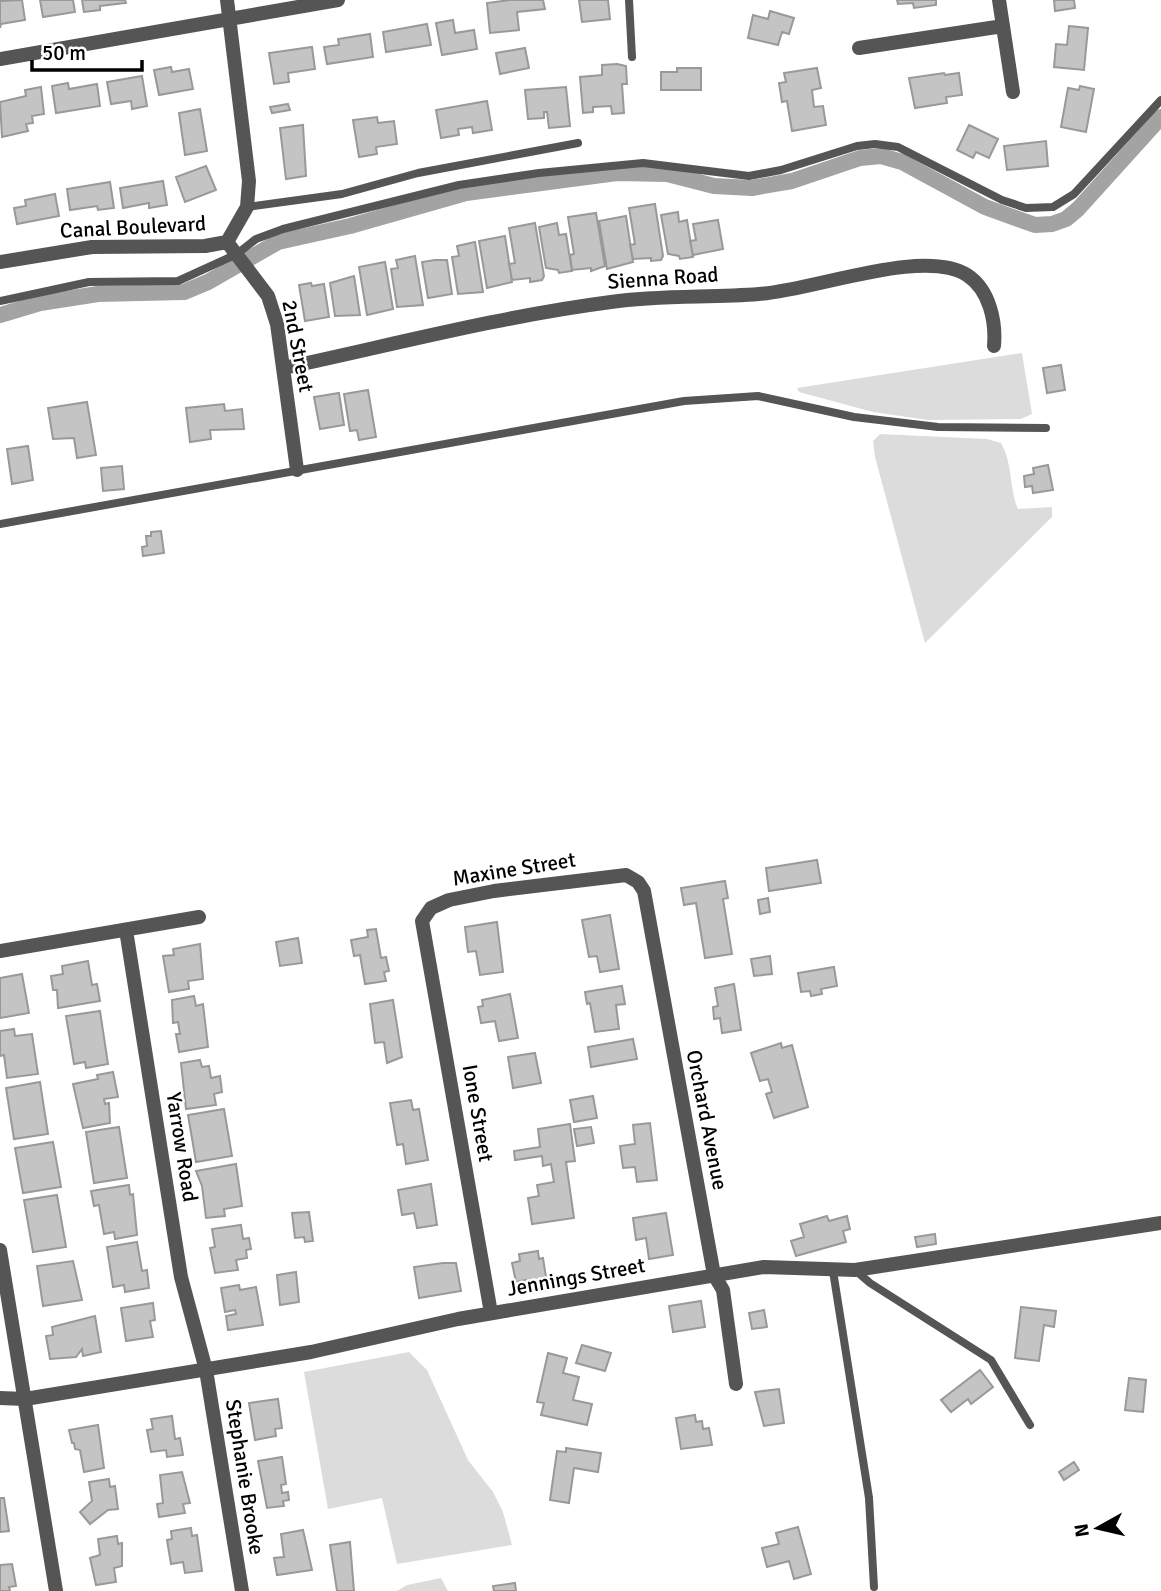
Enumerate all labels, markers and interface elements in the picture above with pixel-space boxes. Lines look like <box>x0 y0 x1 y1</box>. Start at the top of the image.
scale bar <box>32 28 142 72</box>
text: 50 m <box>42 40 86 66</box>
street label: Canal Boulevard <box>59 210 207 244</box>
street label: Sienna Road <box>607 261 719 295</box>
street label: 2nd Street <box>276 298 320 394</box>
street label: Maxine Street <box>451 846 577 892</box>
street label: Orchard Avenue <box>681 1048 733 1192</box>
street label: Ione Street <box>457 1062 499 1164</box>
street label: Yarrow Road <box>160 1090 204 1204</box>
street label: Jennings Street <box>505 1252 647 1302</box>
street label: Stephanie Brooke <box>220 1397 270 1557</box>
north arrow <box>1063 1493 1133 1563</box>
text: N <box>1069 1522 1095 1538</box>

